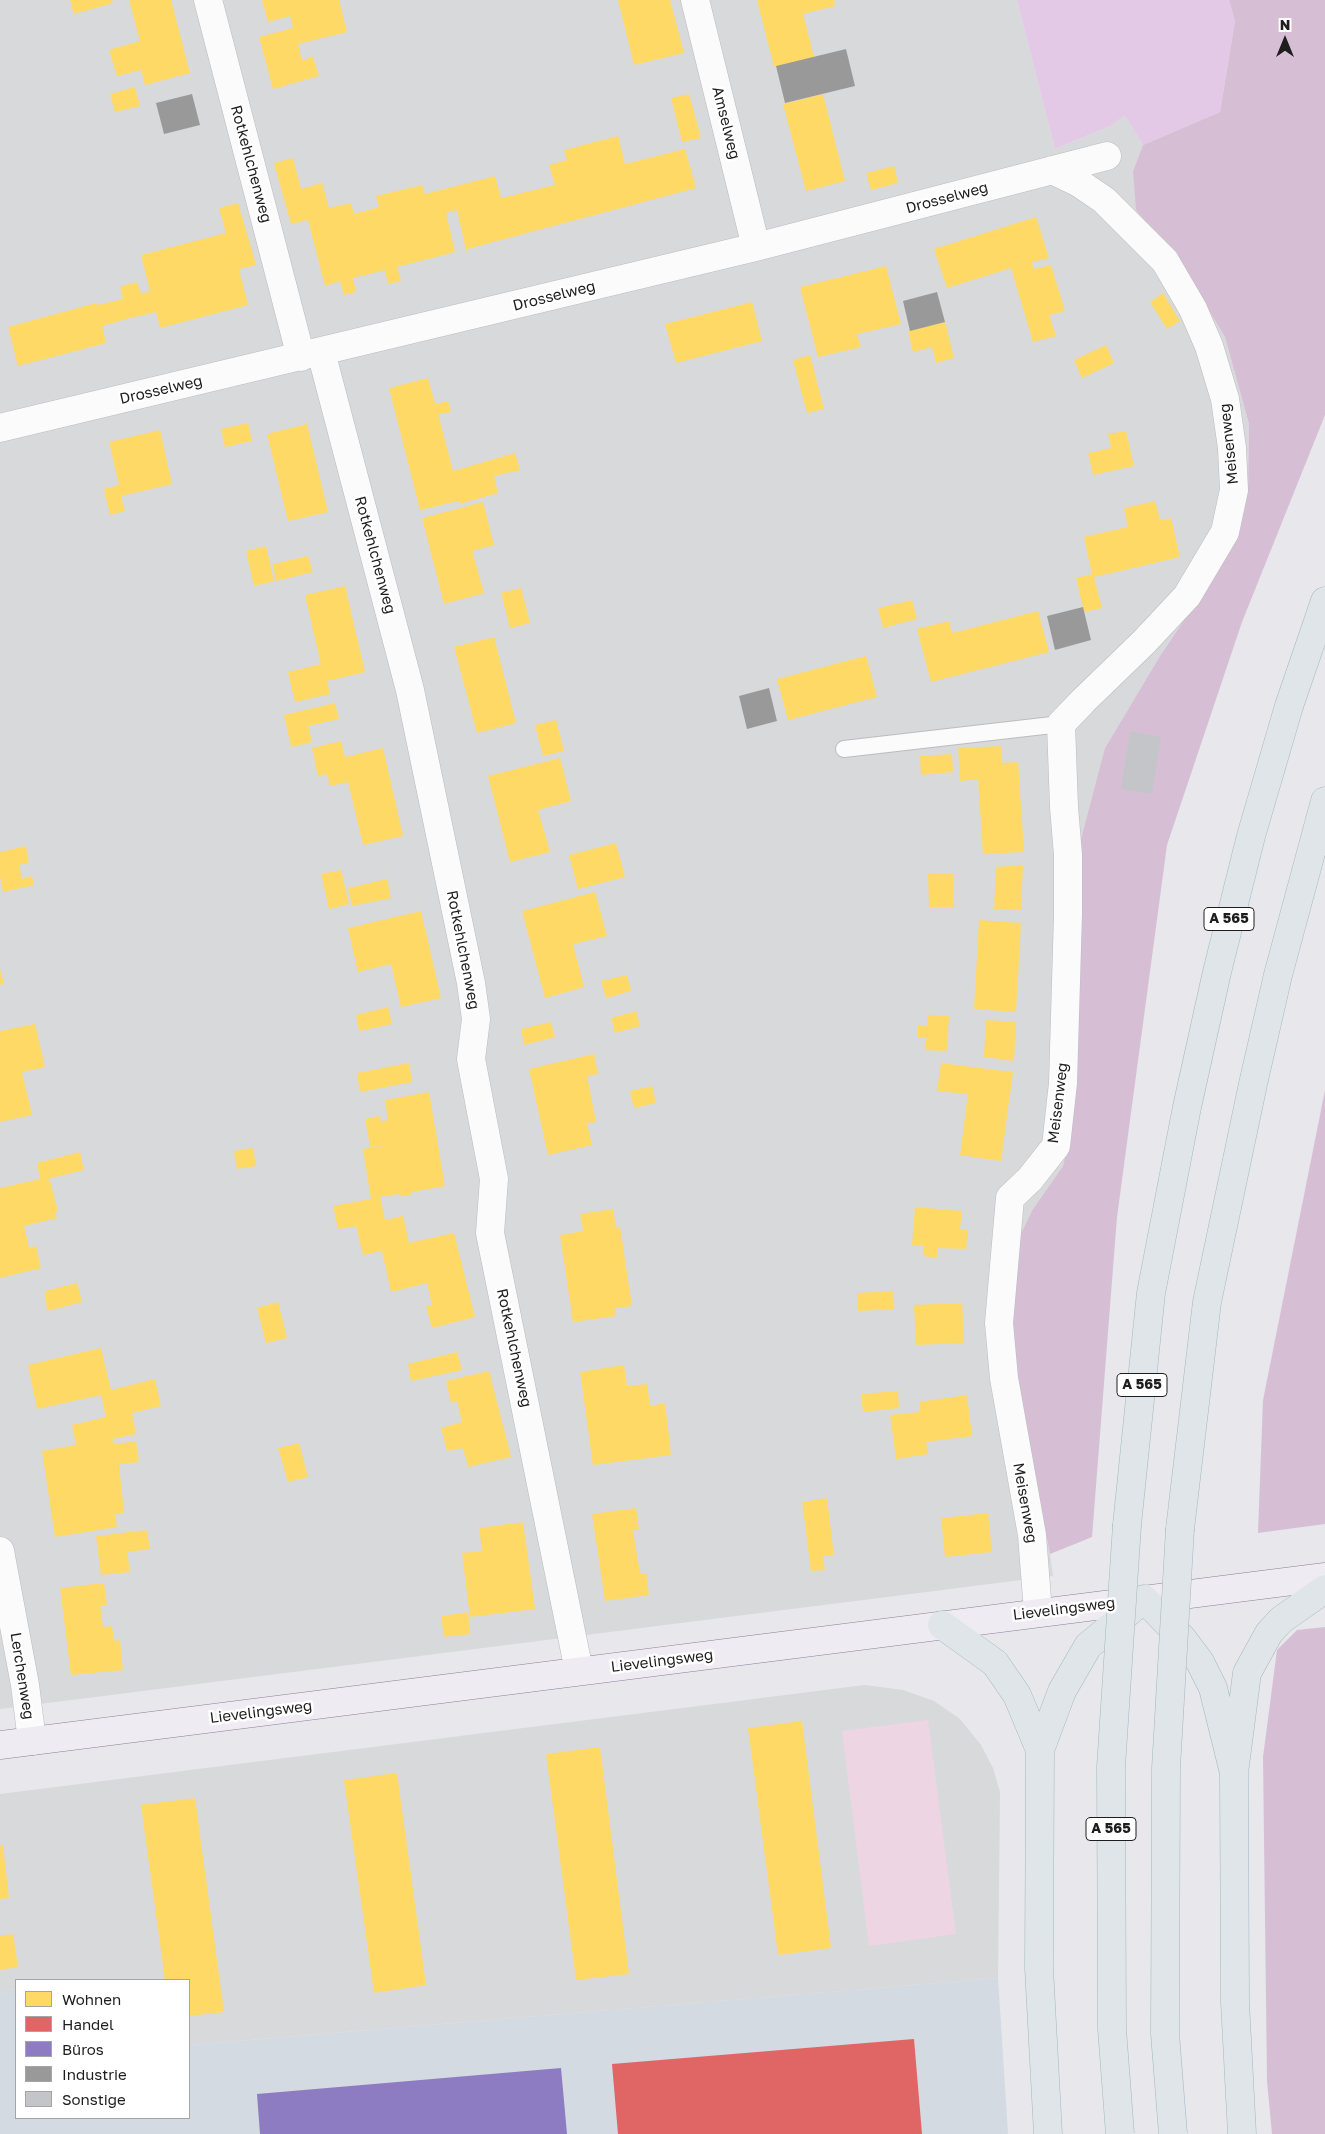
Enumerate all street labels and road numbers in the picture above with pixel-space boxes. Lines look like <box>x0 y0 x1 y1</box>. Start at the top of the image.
street label: Amselweg <box>708 85 744 161</box>
street label: Rotkehlchenweg <box>227 103 275 225</box>
street label: Drosselweg <box>904 178 990 218</box>
street label: Drosselweg <box>511 277 597 315</box>
street label: Drosselweg <box>118 372 204 408</box>
street label: Meisenweg <box>1216 403 1242 485</box>
street label: Rotkehlchenweg <box>351 494 399 616</box>
street label: Rotkehlchenweg <box>443 889 483 1011</box>
road number: A 565 <box>1204 908 1254 931</box>
street label: Meisenweg <box>1044 1062 1072 1144</box>
street label: Rotkehlchenweg <box>493 1287 535 1409</box>
road number: A 565 <box>1117 1374 1167 1396</box>
street label: Meisenweg <box>1009 1461 1041 1545</box>
street label: Lievelingsweg <box>1012 1594 1116 1624</box>
street label: Lerchenweg <box>6 1631 38 1721</box>
street label: Lievelingsweg <box>610 1646 714 1676</box>
street label: Lievelingsweg <box>209 1697 313 1727</box>
road number: A 565 <box>1086 1818 1136 1840</box>

